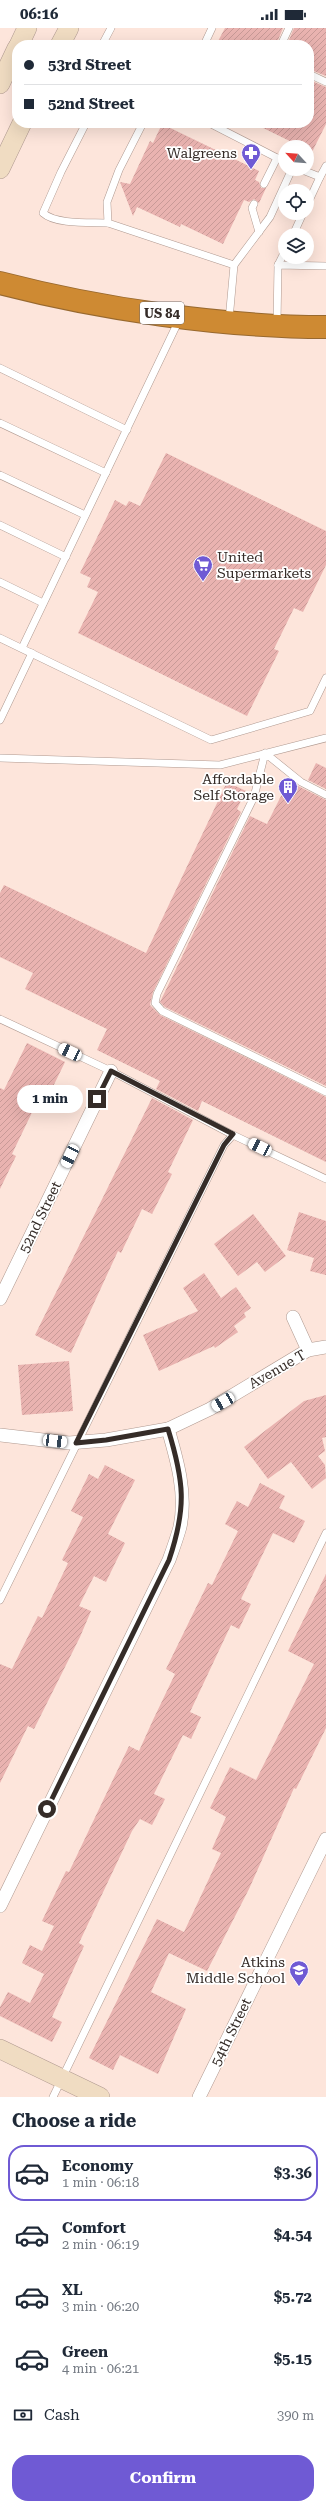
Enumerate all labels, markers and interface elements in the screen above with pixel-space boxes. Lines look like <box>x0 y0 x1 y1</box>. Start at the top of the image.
text: 06:16 <box>20 5 58 23</box>
text: 53rd Street <box>48 56 131 74</box>
text: 52nd Street <box>48 95 135 113</box>
north arrow <box>278 140 314 176</box>
map controls <box>278 140 314 264</box>
pharmacy icon: Walgreens <box>240 142 262 170</box>
place label: Walgreens <box>167 145 237 161</box>
button: locate <box>278 184 314 220</box>
button: layers <box>278 228 314 264</box>
road number: US 84 <box>140 302 184 324</box>
place label: United Supermarkets <box>217 549 312 581</box>
supermarket icon: United Supermarkets <box>192 554 214 582</box>
place label: Affordable Self Storage <box>193 771 274 803</box>
building icon: Affordable Self Storage <box>277 776 299 804</box>
car <box>57 1041 83 1063</box>
callout: 1 min <box>17 1085 83 1113</box>
route end <box>88 1090 106 1108</box>
text: 1 min <box>32 1091 68 1106</box>
car <box>247 1136 273 1158</box>
car <box>59 1143 81 1169</box>
street label: 52nd Street <box>16 1179 64 1255</box>
street label: Avenue T <box>246 1346 308 1392</box>
car <box>210 1391 236 1413</box>
car <box>42 1434 68 1448</box>
route start <box>38 1800 56 1818</box>
place label: Atkins Middle School <box>186 1954 286 1986</box>
school or university icon: Atkins Middle School <box>288 1959 310 1987</box>
street label: 54th Street <box>208 1995 254 2069</box>
text: Choose a ride <box>12 2110 136 2131</box>
icon: car <box>14 2155 50 2191</box>
text: Economy <box>62 2157 133 2175</box>
text: $3.36 <box>274 2164 312 2182</box>
text: 1 min · 06:18 <box>62 2175 139 2190</box>
icon: car <box>14 2217 50 2253</box>
text: Comfort <box>62 2219 126 2237</box>
text: $4.54 <box>274 2226 312 2244</box>
text: 2 min · 06:19 <box>62 2237 139 2252</box>
icon: car <box>14 2279 50 2315</box>
text: XL <box>62 2281 83 2299</box>
text: $5.72 <box>274 2288 312 2306</box>
text: 3 min · 06:20 <box>62 2299 139 2314</box>
icon: car <box>14 2341 50 2377</box>
text: Green <box>62 2343 108 2361</box>
text: $5.15 <box>274 2350 312 2368</box>
text: 4 min · 06:21 <box>62 2361 139 2376</box>
icon: cash <box>12 2404 34 2426</box>
text: Cash <box>44 2406 80 2424</box>
text: 390 m <box>277 2408 314 2423</box>
button: Confirm <box>12 2455 314 2501</box>

